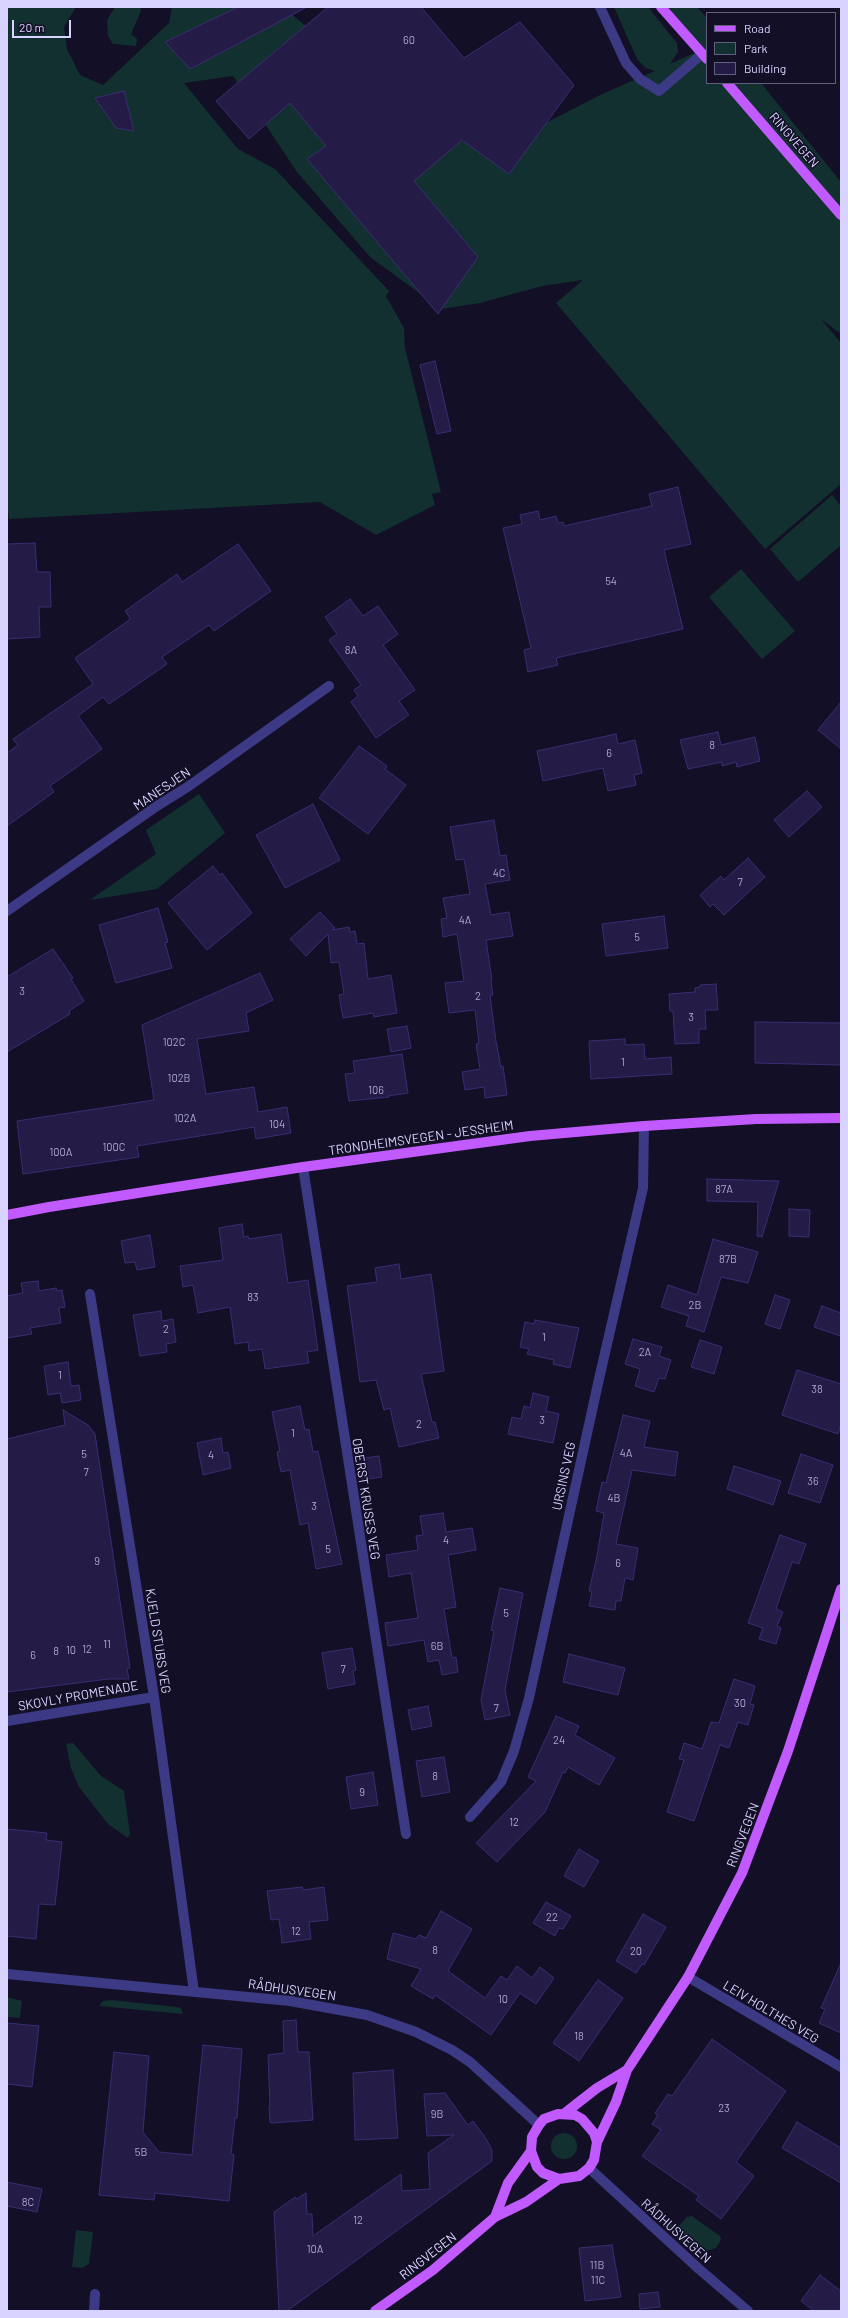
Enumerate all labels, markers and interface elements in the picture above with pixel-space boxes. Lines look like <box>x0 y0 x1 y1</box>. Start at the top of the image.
scale bar <box>14 12 73 38</box>
legend <box>706 12 836 84</box>
text: 20 m <box>19 20 45 34</box>
text: Road <box>744 21 771 35</box>
house number: 60 <box>403 33 415 47</box>
text: Park <box>744 41 768 55</box>
text: Building <box>744 61 786 75</box>
street label: RINGVEGEN <box>766 109 822 171</box>
house number: 54 <box>605 574 617 588</box>
house number: 8A <box>345 643 357 657</box>
house number: 8 <box>709 738 715 752</box>
house number: 6 <box>606 746 612 760</box>
street label: MANESJEN <box>130 764 194 814</box>
house number: 4C <box>493 866 505 880</box>
house number: 7 <box>737 875 743 889</box>
house number: 4A <box>459 913 471 927</box>
house number: 5 <box>634 930 640 944</box>
house number: 3 <box>19 984 25 998</box>
house number: 2 <box>475 989 481 1003</box>
house number: 3 <box>688 1010 694 1024</box>
house number: 102C <box>163 1035 185 1049</box>
house number: 1 <box>621 1055 625 1069</box>
house number: 102B <box>168 1071 190 1085</box>
house number: 106 <box>368 1083 384 1097</box>
house number: 102A <box>174 1111 196 1125</box>
house number: 104 <box>269 1117 285 1131</box>
street label: TRONDHEIMSVEGEN - JESSHEIM <box>328 1117 514 1159</box>
house number: 100C <box>103 1140 125 1154</box>
house number: 100A <box>50 1145 72 1159</box>
house number: 87A <box>715 1182 733 1196</box>
house number: 87B <box>719 1252 737 1266</box>
house number: 83 <box>247 1290 259 1304</box>
house number: 2B <box>689 1298 701 1312</box>
house number: 2 <box>163 1322 169 1336</box>
house number: 1 <box>542 1330 546 1344</box>
house number: 2A <box>639 1345 651 1359</box>
house number: 1 <box>58 1368 62 1382</box>
house number: 38 <box>811 1382 823 1396</box>
house number: 3 <box>539 1413 545 1427</box>
house number: 2 <box>416 1417 422 1431</box>
house number: 1 <box>291 1426 295 1440</box>
street label: OBERST KRUSES VEG <box>349 1437 383 1561</box>
street label: URSINS VEG <box>549 1440 579 1512</box>
house number: 4A <box>620 1446 632 1460</box>
house number: 5 <box>81 1447 87 1461</box>
house number: 4 <box>208 1448 214 1462</box>
house number: 7 <box>83 1465 89 1479</box>
house number: 36 <box>807 1474 819 1488</box>
house number: 4B <box>608 1491 620 1505</box>
house number: 3 <box>311 1499 317 1513</box>
house number: 4 <box>443 1533 449 1547</box>
house number: 5 <box>325 1542 331 1556</box>
house number: 9 <box>94 1554 100 1568</box>
house number: 6 <box>615 1556 621 1570</box>
street label: KJELD STUBS VEG <box>142 1587 174 1695</box>
house number: 5 <box>503 1606 509 1620</box>
house number: 11 <box>103 1637 111 1651</box>
house number: 6B <box>431 1639 443 1653</box>
house number: 12 <box>82 1642 92 1656</box>
house number: 10 <box>66 1643 76 1657</box>
house number: 8 <box>53 1644 59 1658</box>
house number: 6 <box>30 1648 36 1662</box>
house number: 7 <box>340 1662 346 1676</box>
street label: SKOVLY PROMENADE <box>17 1678 139 1714</box>
house number: 30 <box>734 1696 746 1710</box>
house number: 7 <box>493 1701 499 1715</box>
house number: 24 <box>553 1733 565 1747</box>
house number: 8 <box>432 1769 438 1783</box>
house number: 9 <box>359 1785 365 1799</box>
street label: RINGVEGEN <box>724 1800 762 1870</box>
house number: 12 <box>509 1815 519 1829</box>
house number: 22 <box>546 1910 558 1924</box>
house number: 12 <box>291 1924 301 1938</box>
house number: 8 <box>432 1943 438 1957</box>
house number: 20 <box>630 1944 642 1958</box>
street label: RÅDHUSVEGEN <box>247 1976 337 2004</box>
street label: LEIV HOLTHES VEG <box>720 1977 822 2047</box>
house number: 10 <box>498 1992 508 2006</box>
house number: 18 <box>574 2029 584 2043</box>
house number: 23 <box>718 2101 730 2115</box>
house number: 9B <box>431 2107 443 2121</box>
house number: 5B <box>135 2145 147 2159</box>
house number: 8C <box>22 2195 34 2209</box>
street label: RÅDHUSVEGEN <box>638 2196 714 2266</box>
house number: 12 <box>353 2213 363 2227</box>
street label: RINGVEGEN <box>396 2229 460 2283</box>
house number: 10A <box>307 2242 323 2256</box>
house number: 11B <box>590 2258 604 2272</box>
house number: 11C <box>591 2273 605 2287</box>

